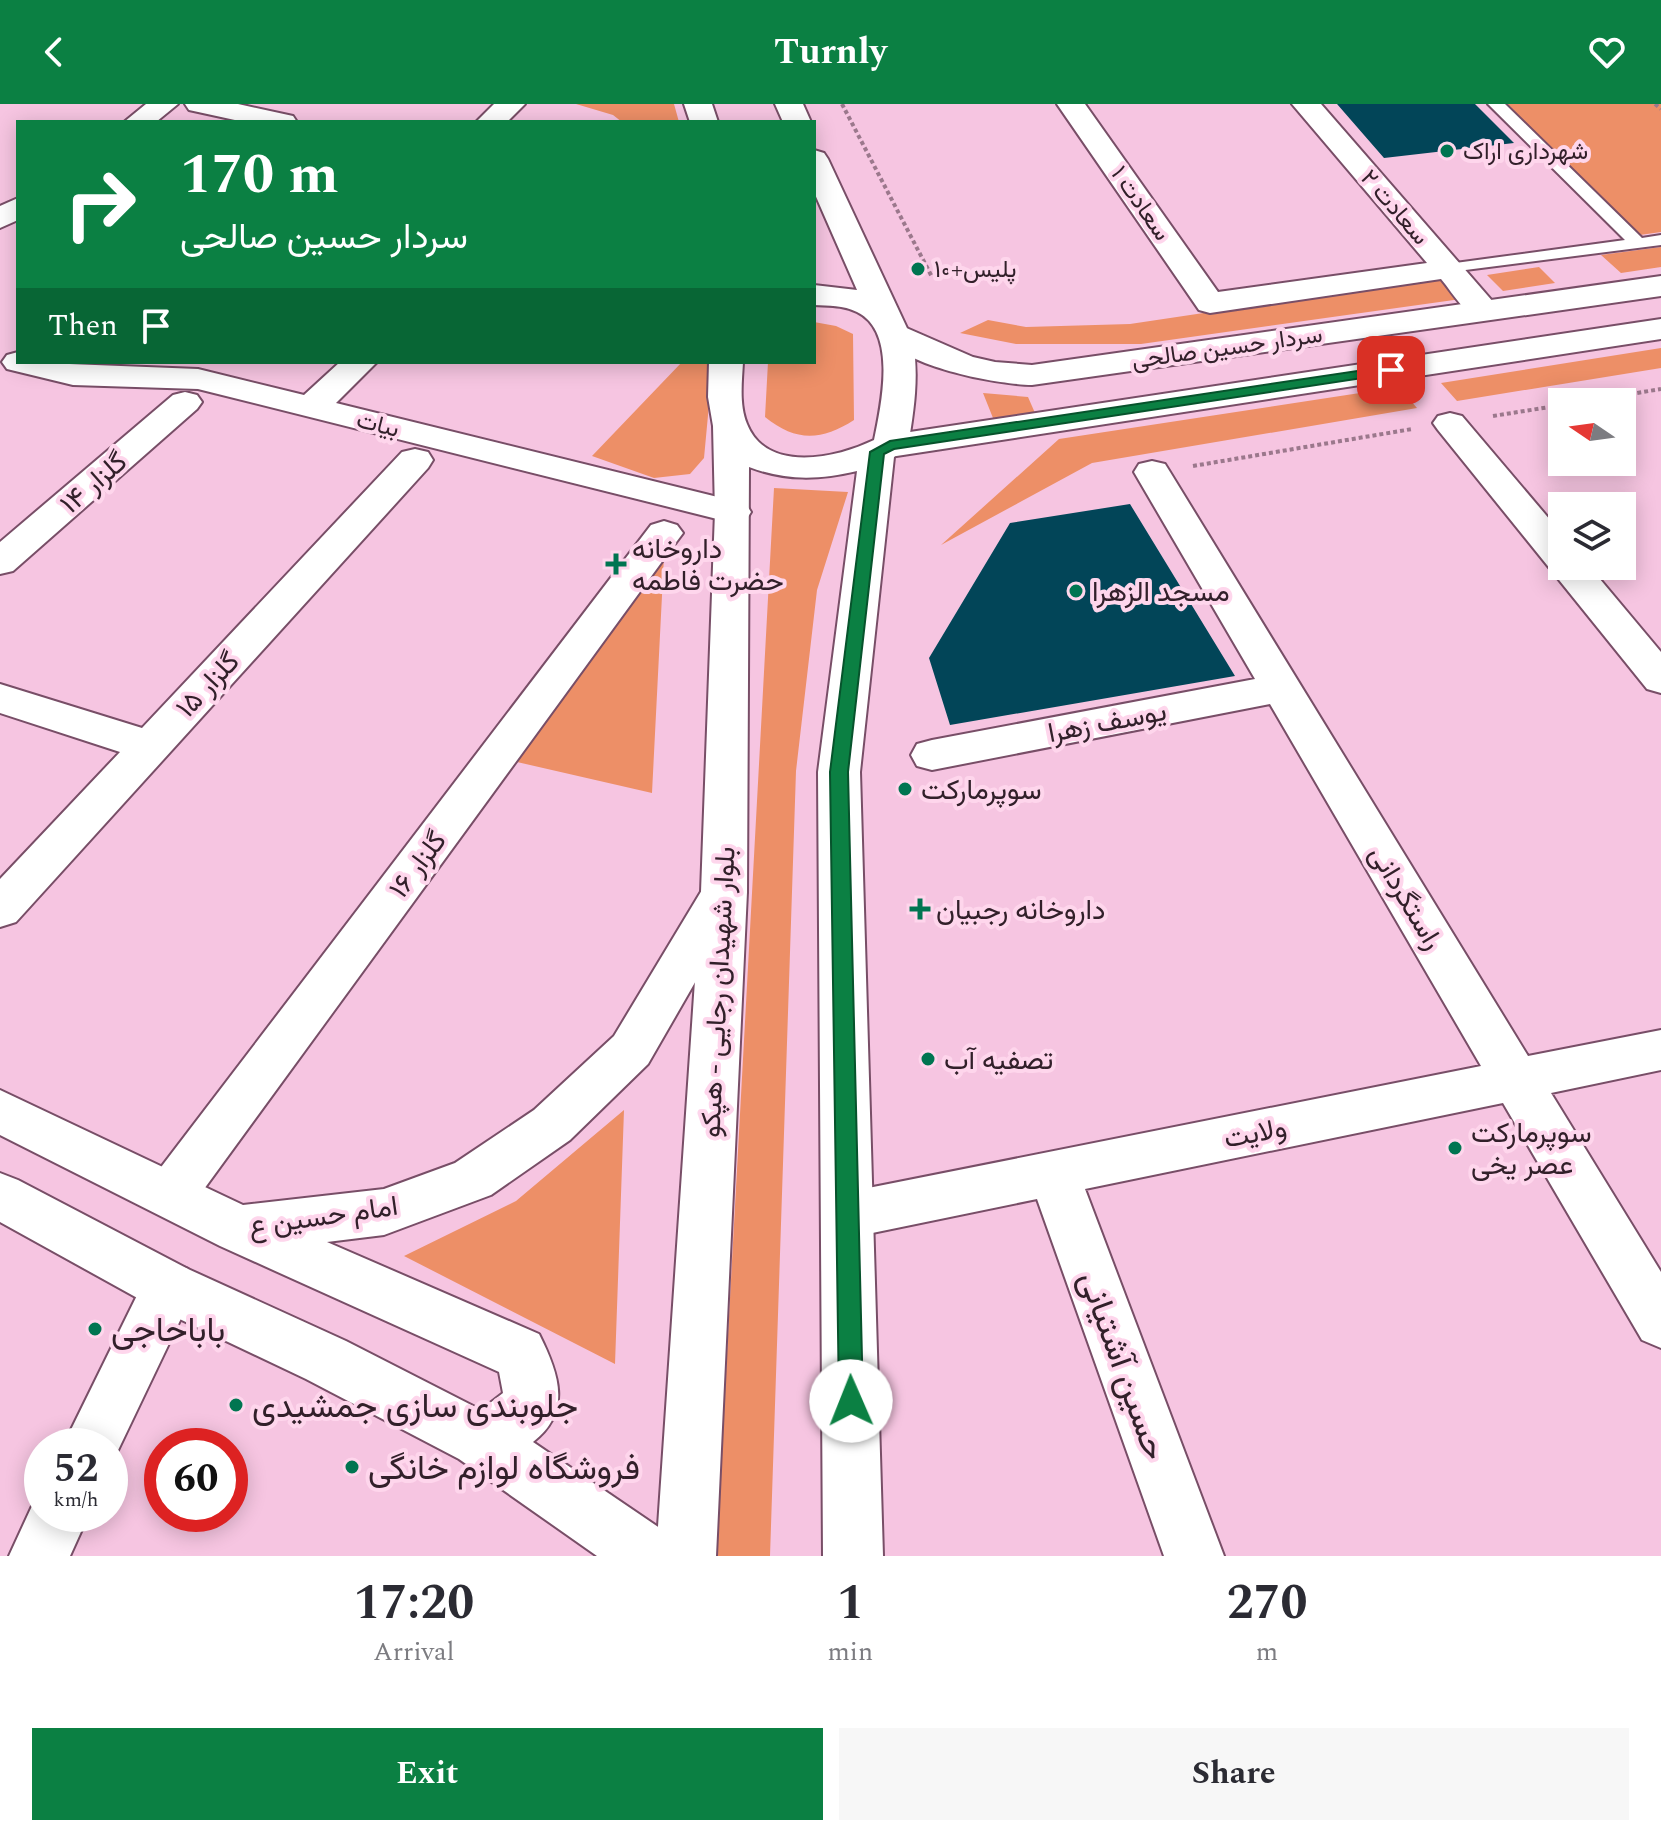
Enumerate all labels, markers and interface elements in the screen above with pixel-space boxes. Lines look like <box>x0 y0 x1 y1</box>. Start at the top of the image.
text: Turnly <box>774 25 887 80</box>
icon: back <box>32 30 76 74</box>
icon: heart <box>1585 30 1629 74</box>
text: 170 m <box>180 133 339 218</box>
place label: شهرداری اراک <box>1463 134 1588 170</box>
marker: شهرداری اراک <box>1438 142 1456 160</box>
icon: right <box>48 152 152 256</box>
street label: سعادت ۱ <box>1101 159 1179 248</box>
street label: سعادت ۲ <box>1351 162 1437 253</box>
text: سردار حسین صالحی <box>180 210 468 265</box>
place label: پلیس+۱۰ <box>934 252 1017 288</box>
marker: پلیس+۱۰ <box>909 260 927 278</box>
text: Then <box>48 303 118 349</box>
icon: arrive <box>134 304 178 348</box>
street label: سردار حسین صالحی <box>1130 317 1325 379</box>
pin <box>1357 336 1425 404</box>
icon: arrive <box>1369 348 1413 392</box>
north arrow <box>1548 388 1636 476</box>
map controls <box>1548 388 1636 580</box>
street label: بیات <box>353 402 403 448</box>
street label: گلزار ۱۴ <box>51 442 137 525</box>
button: layers <box>1548 492 1636 580</box>
place label: داروخانه حضرت فاطمه <box>632 528 784 603</box>
marker: داروخانه حضرت فاطمه <box>607 555 625 573</box>
place label: مسجد الزهرا <box>1092 571 1230 614</box>
marker: مسجد الزهرا <box>1067 582 1085 600</box>
street label: گلزار ۱۵ <box>166 642 250 728</box>
street label: یوسف زهرا <box>1044 690 1170 755</box>
place label: سوپرمارکت <box>921 769 1042 812</box>
marker: سوپرمارکت <box>896 780 914 798</box>
street label: گلزار ۱۶ <box>378 822 458 908</box>
street label: راستگردانی <box>1357 837 1454 959</box>
street label: بلوار شهیدان رجایی - هپکو <box>689 846 748 1139</box>
place label: داروخانه رجبیان <box>936 889 1105 932</box>
marker: داروخانه رجبیان <box>911 900 929 918</box>
place label: تصفیه آب <box>944 1039 1053 1082</box>
marker: تصفیه آب <box>919 1050 937 1068</box>
street label: ولایت <box>1220 1106 1290 1161</box>
place label: سوپرمارکت عصر یخی <box>1471 1112 1592 1187</box>
marker: سوپرمارکت عصر یخی <box>1446 1139 1464 1157</box>
street label: امام حسین ع <box>246 1185 401 1248</box>
street label: حسین آشتیانی <box>1064 1264 1180 1468</box>
place label: باباحاجی <box>111 1305 225 1357</box>
marker: باباحاجی <box>86 1320 104 1338</box>
position arrow <box>809 1359 893 1443</box>
place label: جلوبندی سازی جمشیدی <box>252 1381 578 1433</box>
marker: جلوبندی سازی جمشیدی <box>227 1396 245 1414</box>
speed limit sign: 60 <box>144 1428 248 1532</box>
text: 52 <box>54 1439 98 1500</box>
place label: فروشگاه لوازم خانگی <box>368 1443 640 1495</box>
marker: فروشگاه لوازم خانگی <box>343 1458 361 1476</box>
text: km/h <box>54 1485 99 1515</box>
text: 17:20 <box>354 1567 474 1640</box>
text: 1 <box>837 1567 864 1640</box>
text: 270 <box>1227 1567 1307 1640</box>
text: Arrival <box>373 1632 454 1672</box>
text: min <box>828 1632 873 1672</box>
text: m <box>1256 1632 1278 1672</box>
button: Exit <box>32 1728 823 1820</box>
button: Share <box>839 1728 1629 1820</box>

